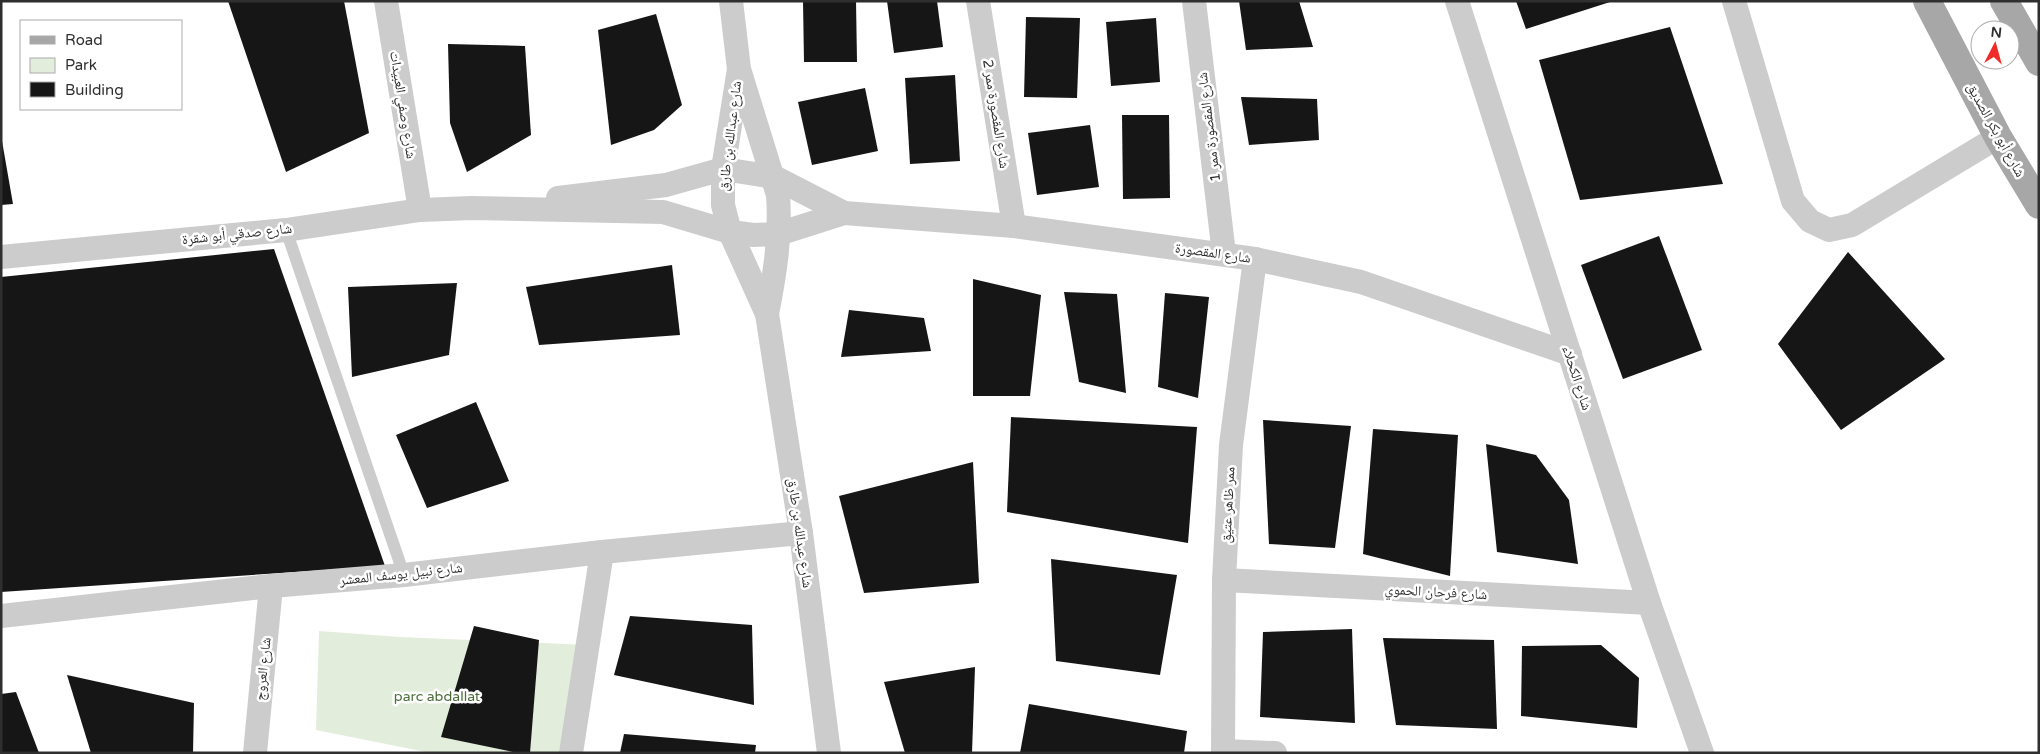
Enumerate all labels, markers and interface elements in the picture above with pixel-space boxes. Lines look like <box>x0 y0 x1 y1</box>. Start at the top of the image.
legend <box>20 20 182 110</box>
north arrow <box>1970 20 2020 70</box>
text: N <box>1990 24 2003 42</box>
text: Road <box>65 31 103 49</box>
street label: شارع وصفي العبيدات <box>384 50 420 160</box>
text: Park <box>65 56 97 74</box>
street label: شارع المقصورة ممر 2 <box>978 58 1013 170</box>
street label: شارع المقصورة ممر 1 <box>1194 71 1225 183</box>
street label: شارع عبدالله بن طارق <box>715 80 746 192</box>
street label: شارع أبو بكر الصديق <box>1962 80 2029 180</box>
text: Building <box>65 81 124 99</box>
street label: شارع صدقي أبو شقرة <box>181 220 293 251</box>
street label: شارع المقصورة <box>1174 239 1252 268</box>
street label: شارع الكحلاء <box>1558 344 1595 413</box>
street label: ممر ظاهر عتيق <box>1218 466 1239 544</box>
street label: شارع عبدالله بن طارق <box>783 477 816 589</box>
street label: شارع نبيل يوسف المعشر <box>338 559 463 590</box>
street label: شارع فرحان الحموي <box>1384 581 1488 606</box>
street label: شارع العروج <box>251 637 276 702</box>
park label: parc abdallat <box>394 688 481 705</box>

